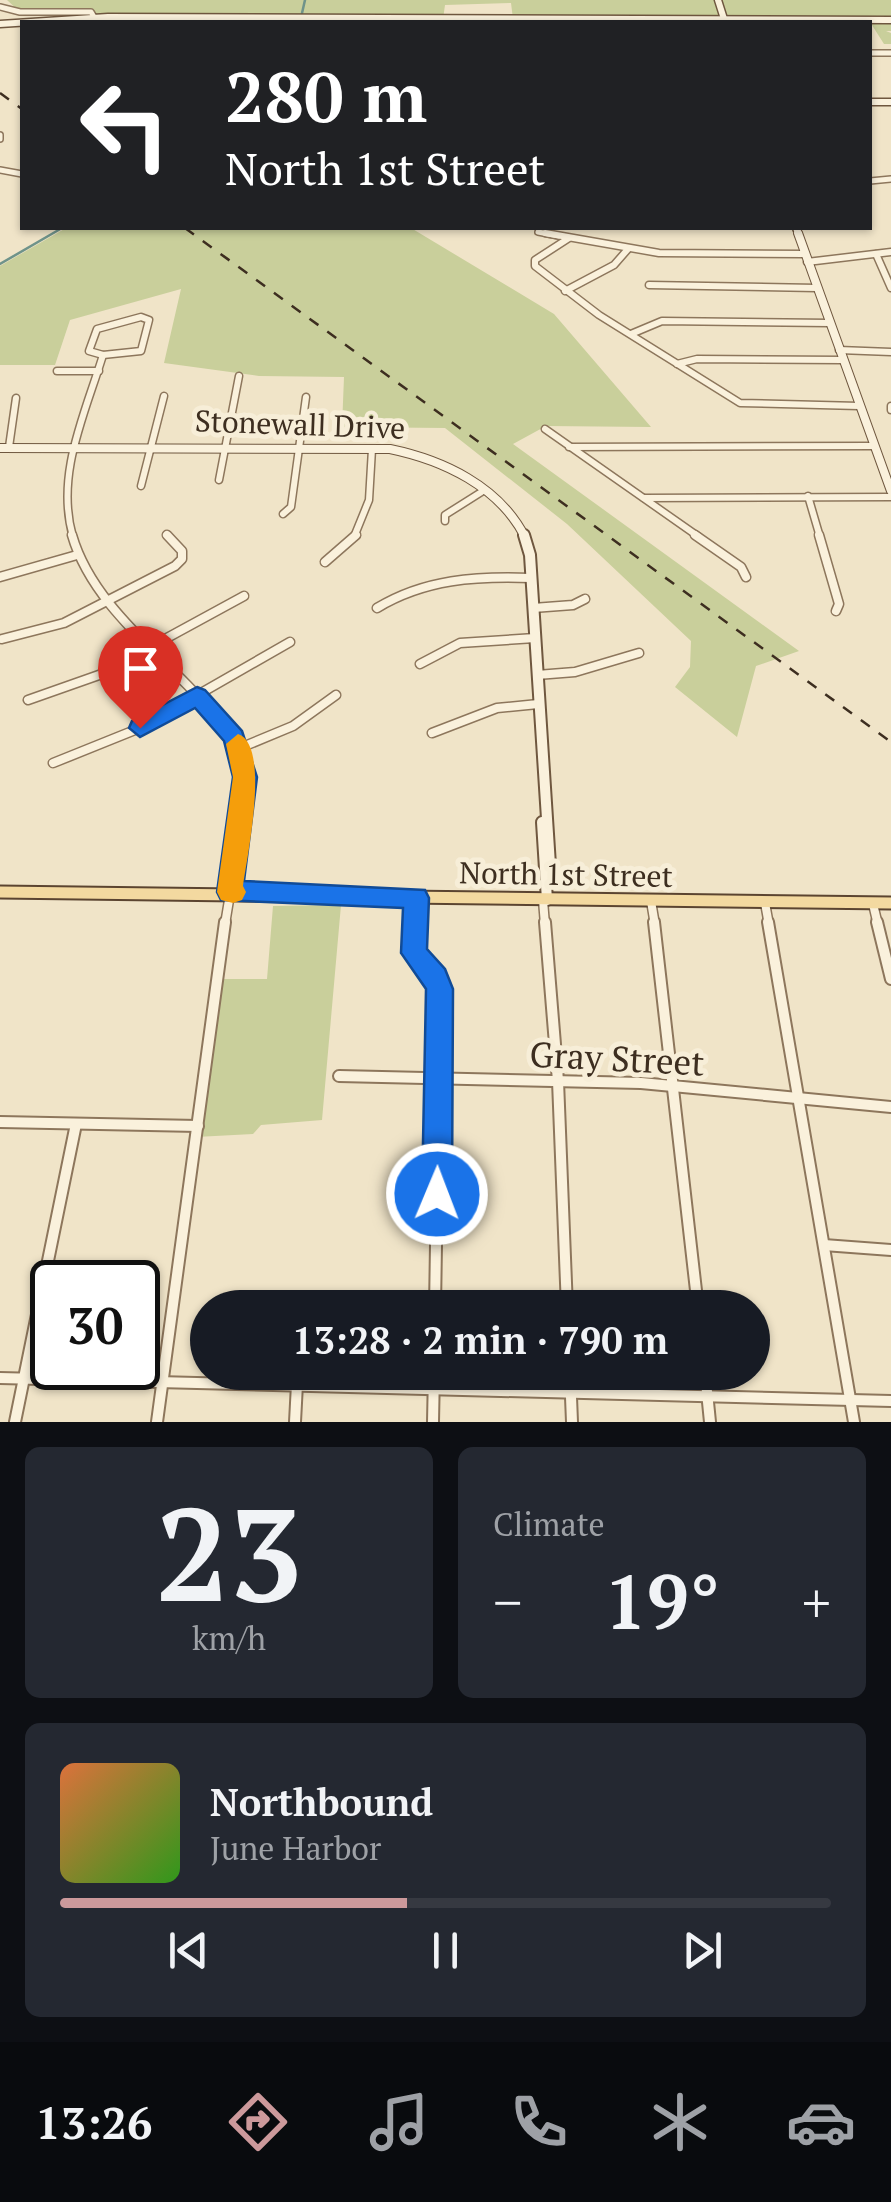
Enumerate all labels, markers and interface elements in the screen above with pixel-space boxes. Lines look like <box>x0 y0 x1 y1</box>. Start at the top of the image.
text: 280 m <box>225 49 427 142</box>
icon: left <box>60 60 190 190</box>
text: North 1st Street <box>225 138 545 198</box>
street label: Stonewall Drive <box>194 400 406 448</box>
pin <box>98 626 183 729</box>
icon: arrive <box>113 641 168 696</box>
street label: North 1st Street <box>459 852 673 896</box>
street label: Gray Street <box>529 1030 706 1086</box>
position arrow <box>385 1142 489 1246</box>
speed limit sign: 30 <box>30 1260 160 1390</box>
text: 13:28 · 2 min · 790 m <box>292 1315 668 1365</box>
text: 23 <box>156 1466 302 1638</box>
text: Climate <box>493 1503 605 1545</box>
text: 19° <box>604 1551 720 1650</box>
text: − <box>493 1565 522 1638</box>
text: + <box>802 1565 831 1638</box>
text: km/h <box>192 1617 266 1659</box>
text: Northbound <box>210 1777 433 1827</box>
text: June Harbor <box>210 1827 381 1869</box>
icon: previous <box>161 1923 216 1978</box>
icon: pause <box>418 1923 473 1978</box>
icon: next <box>675 1923 730 1978</box>
icon: directions <box>223 2087 293 2157</box>
icon: music <box>364 2087 434 2157</box>
icon: phone <box>504 2087 574 2157</box>
icon: climate <box>645 2087 715 2157</box>
icon: car <box>786 2087 856 2157</box>
text: 13:26 <box>35 2092 152 2152</box>

